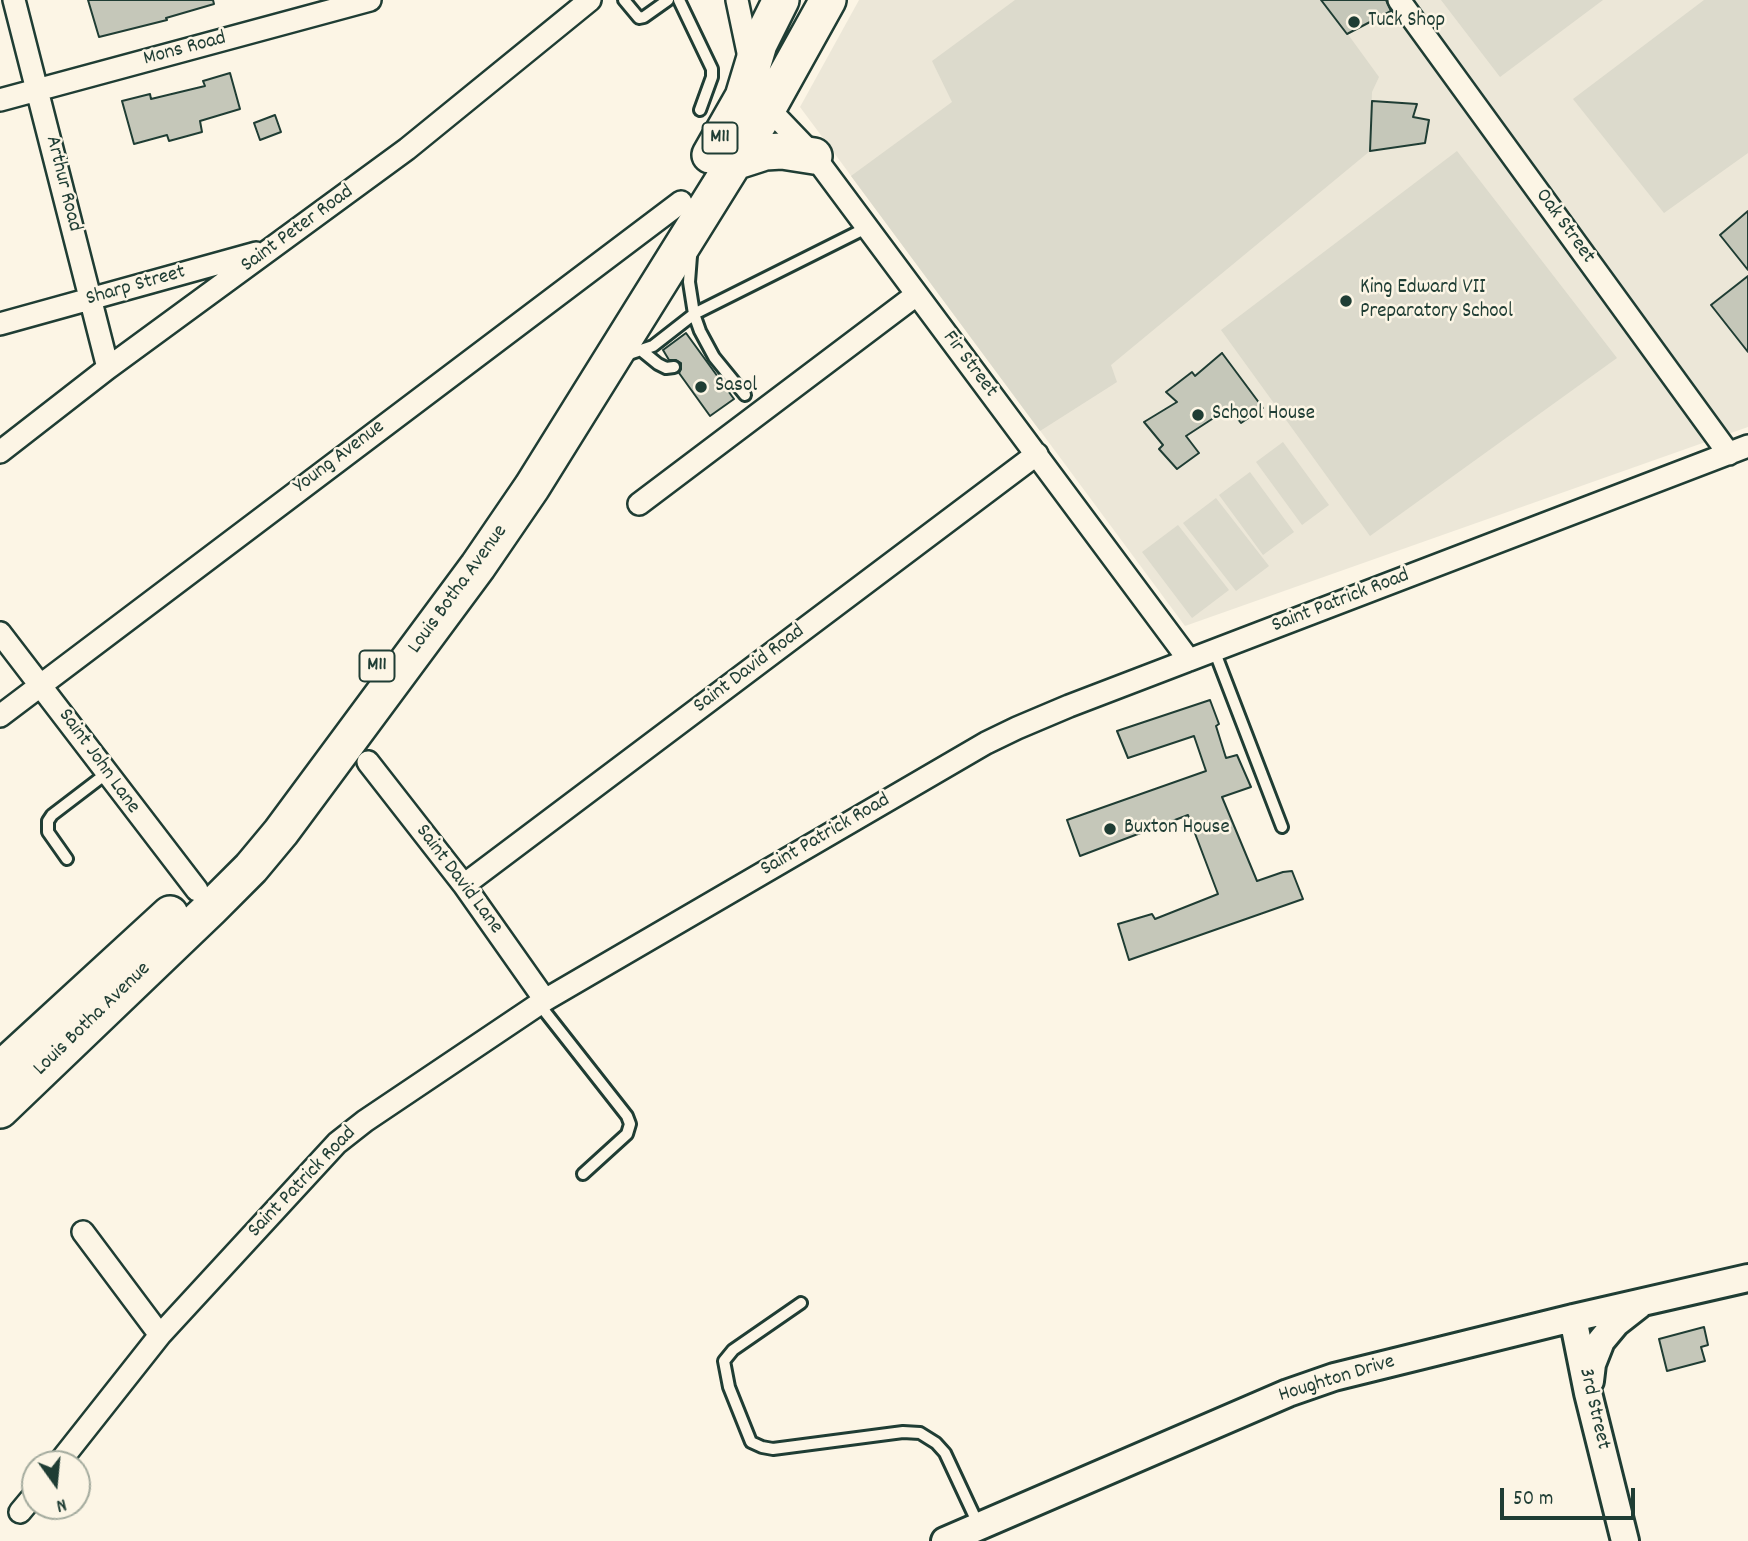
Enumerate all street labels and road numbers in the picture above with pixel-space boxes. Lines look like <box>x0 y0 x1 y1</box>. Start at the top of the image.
street label: Mons Road <box>141 27 229 73</box>
road number: M11 <box>702 122 738 154</box>
street label: Arthur Road <box>38 134 86 234</box>
street label: Saint Peter Road <box>237 181 359 279</box>
street label: Oak Street <box>1528 185 1600 269</box>
street label: Sharp Street <box>83 261 189 313</box>
street label: Fir Street <box>936 327 1002 403</box>
street label: Young Avenue <box>290 416 390 500</box>
street label: Louis Botha Avenue <box>404 521 514 659</box>
street label: Saint Patrick Road <box>1269 564 1413 640</box>
street label: Saint David Road <box>690 620 810 720</box>
road number: M11 <box>360 650 394 681</box>
street label: Saint John Lane <box>51 705 145 819</box>
street label: Saint Patrick Road <box>757 789 895 883</box>
street label: Saint David Lane <box>409 820 507 940</box>
street label: Louis Botha Avenue <box>29 958 157 1082</box>
street label: Saint Patrick Road <box>244 1122 362 1244</box>
street label: Houghton Drive <box>1276 1350 1398 1410</box>
street label: 3rd Street <box>1571 1366 1615 1452</box>

